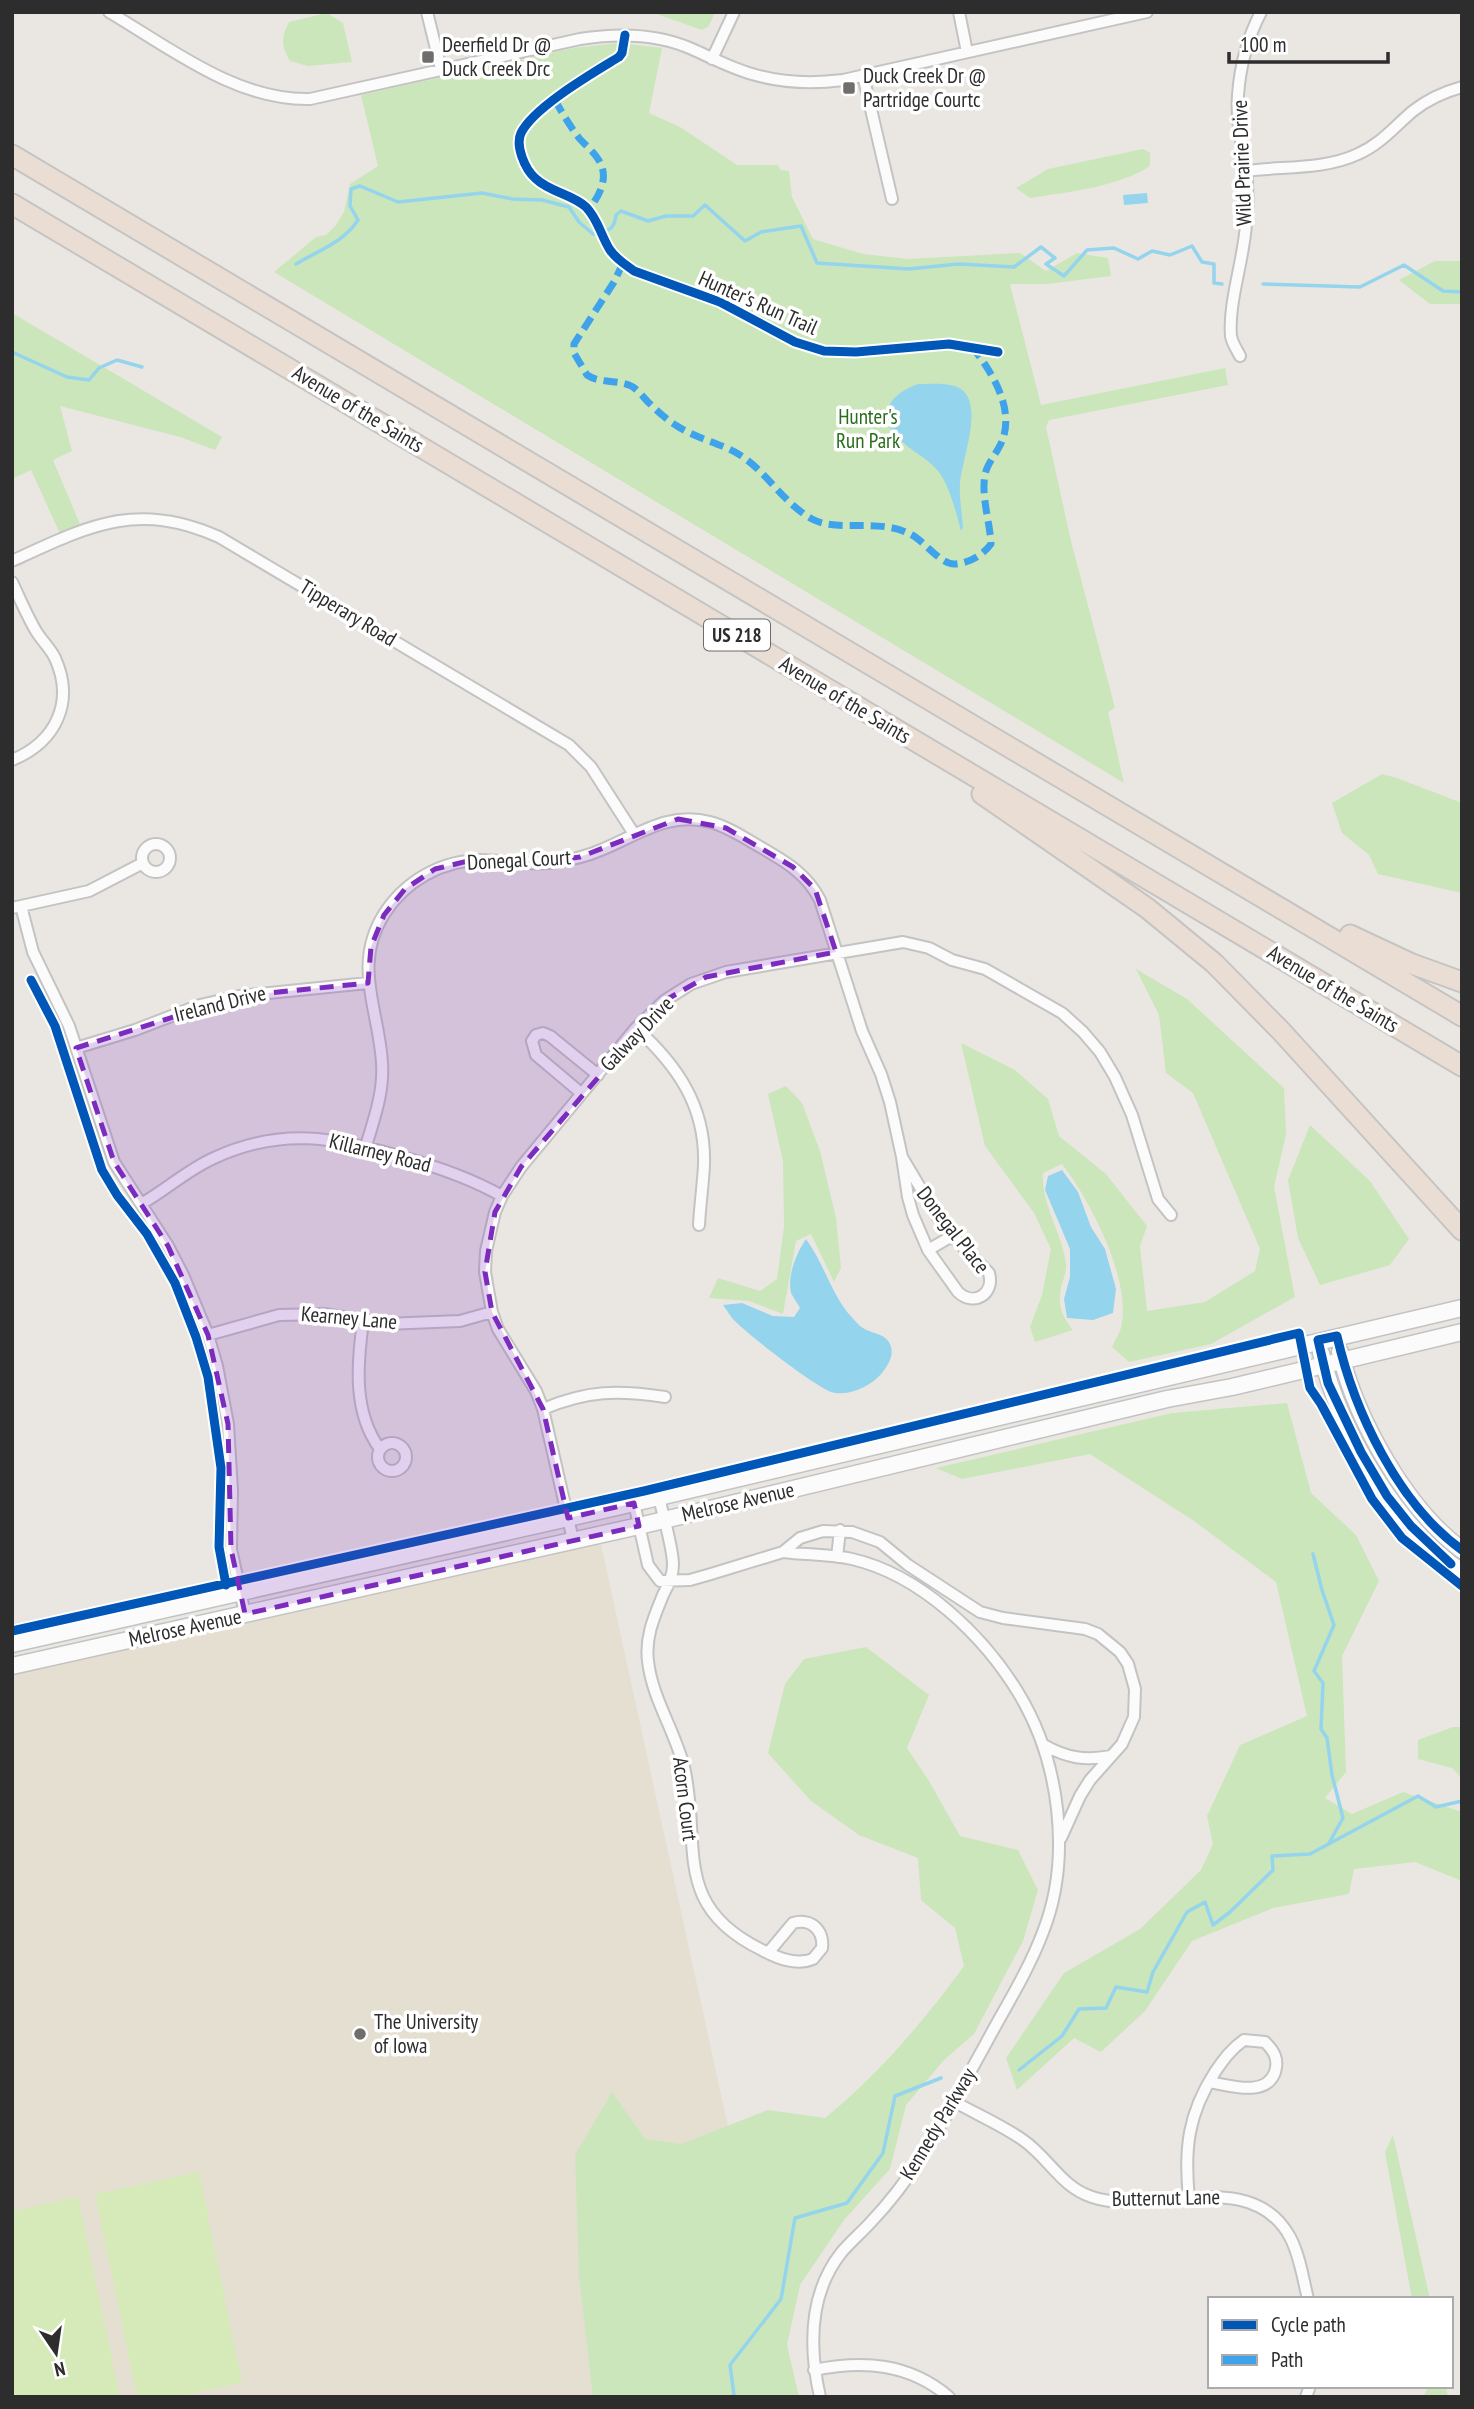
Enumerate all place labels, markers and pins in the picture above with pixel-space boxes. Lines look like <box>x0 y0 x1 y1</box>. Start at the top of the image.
place label: Deerfield Dr @ Duck Creek Drc <box>442 31 551 82</box>
marker: Deerfield Dr @ Duck Creek Drc <box>420 49 436 65</box>
place label: Duck Creek Dr @ Partridge Courtc <box>863 62 986 113</box>
marker: Duck Creek Dr @ Partridge Courtc <box>841 80 857 96</box>
place label: The University of Iowa <box>374 2008 478 2059</box>
marker: The University of Iowa <box>352 2026 368 2042</box>

